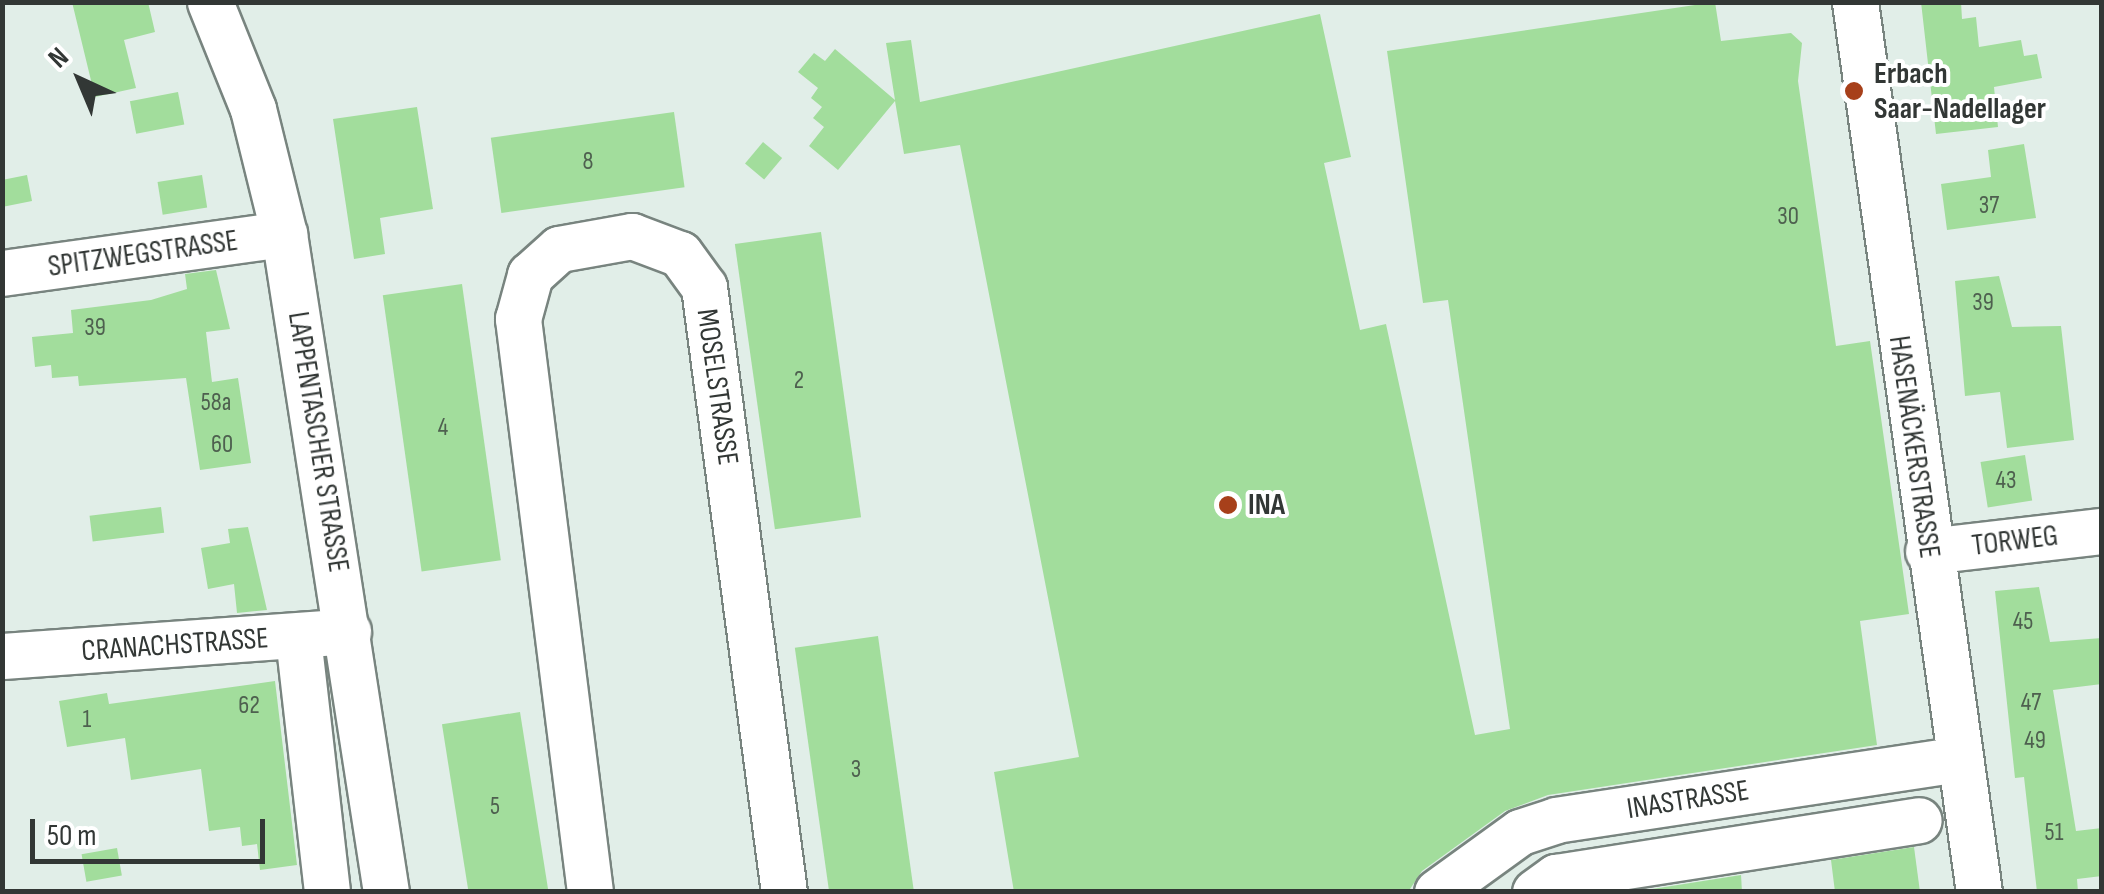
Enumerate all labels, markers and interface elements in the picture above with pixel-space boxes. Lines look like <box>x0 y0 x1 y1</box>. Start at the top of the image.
north arrow <box>30 30 130 130</box>
text: N <box>42 41 76 75</box>
place label: Erbach Saar-Nadellager <box>1874 56 2046 126</box>
marker: Erbach Saar-Nadellager <box>1843 80 1865 102</box>
house number: 8 <box>583 147 593 177</box>
house number: 37 <box>1979 191 1999 221</box>
house number: 30 <box>1777 202 1799 232</box>
street label: SPITZWEGSTRASSE <box>46 223 240 285</box>
house number: 39 <box>1972 288 1994 318</box>
street label: MOSELSTRASSE <box>688 307 746 467</box>
street label: LAPPENTASCHER STRASSE <box>280 309 356 575</box>
house number: 39 <box>84 313 106 343</box>
street label: HASENÄCKERSTRASSE <box>1881 333 1947 561</box>
house number: 2 <box>794 366 804 396</box>
house number: 58a <box>201 388 231 418</box>
house number: 4 <box>438 413 448 443</box>
house number: 60 <box>211 430 233 460</box>
house number: 43 <box>1995 466 2017 496</box>
place label: INA <box>1248 487 1285 523</box>
marker: INA <box>1217 494 1239 516</box>
street label: TORWEG <box>1970 518 2060 564</box>
house number: 45 <box>2013 607 2033 637</box>
street label: CRANACHSTRASSE <box>80 621 270 669</box>
house number: 47 <box>2021 688 2041 718</box>
house number: 62 <box>238 691 260 721</box>
house number: 1 <box>83 705 91 735</box>
house number: 49 <box>2024 726 2046 756</box>
house number: 3 <box>851 755 861 785</box>
street label: INASTRASSE <box>1624 773 1752 827</box>
house number: 5 <box>490 792 500 822</box>
scale bar <box>35 799 270 861</box>
text: 50 m <box>47 818 96 854</box>
house number: 51 <box>2045 818 2063 848</box>

